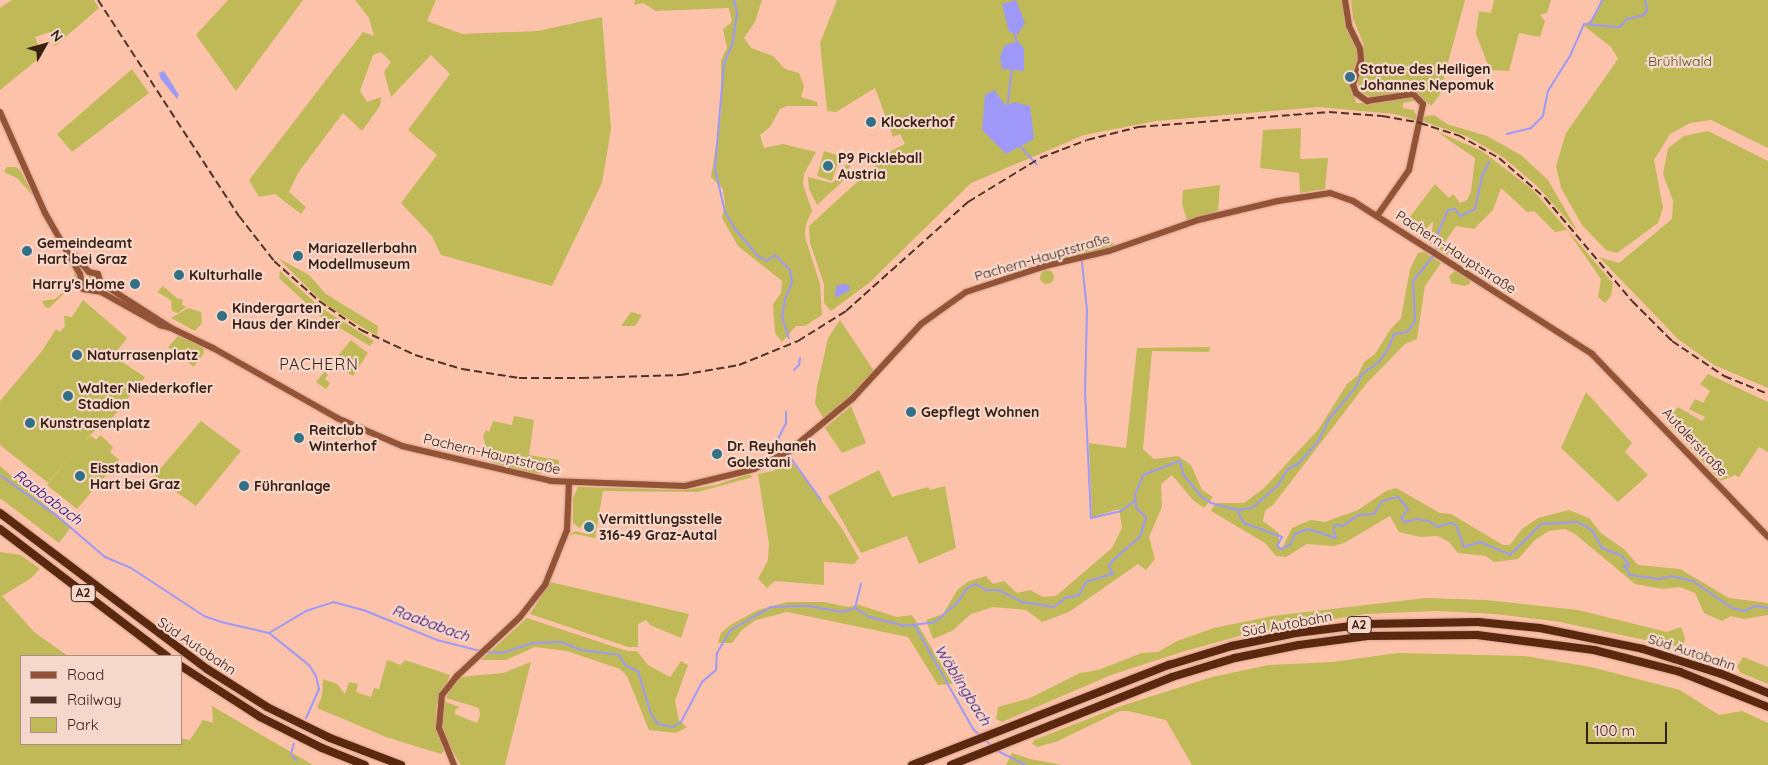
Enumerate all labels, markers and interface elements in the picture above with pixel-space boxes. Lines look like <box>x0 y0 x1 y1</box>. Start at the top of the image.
north arrow <box>20 20 70 70</box>
text: N <box>47 26 67 45</box>
park label: Brühlwald <box>1648 53 1712 69</box>
place label: Statue des Heiligen Johannes Nepomuk <box>1360 61 1494 94</box>
marker: Statue des Heiligen Johannes Nepomuk <box>1344 71 1356 83</box>
place label: Klockerhof <box>881 114 955 130</box>
marker: Klockerhof <box>865 116 877 128</box>
place label: P9 Pickleball Austria <box>838 150 922 182</box>
marker: P9 Pickleball Austria <box>822 160 834 172</box>
street label: Pachern-Hauptstraße <box>1393 207 1519 297</box>
street label: Pachern-Hauptstraße <box>972 230 1112 284</box>
place label: Gemeindeamt Hart bei Graz <box>37 235 132 268</box>
place label: Mariazellerbahn Modellmuseum <box>308 240 417 272</box>
marker: Gemeindeamt Hart bei Graz <box>21 245 33 257</box>
marker: Mariazellerbahn Modellmuseum <box>292 250 304 262</box>
place label: Kulturhalle <box>189 267 263 283</box>
marker: Kulturhalle <box>173 269 185 281</box>
place label: Harry's Home <box>32 276 125 292</box>
marker: Harry's Home <box>129 278 141 290</box>
place label: Kindergarten Haus der Kinder <box>232 300 341 332</box>
marker: Kindergarten Haus der Kinder <box>216 310 228 322</box>
place label: Naturrasenplatz <box>87 347 198 363</box>
marker: Naturrasenplatz <box>71 349 83 361</box>
district label: PACHERN <box>278 354 360 374</box>
place label: Walter Niederkofler Stadion <box>78 380 213 412</box>
marker: Walter Niederkofler Stadion <box>62 390 74 402</box>
place label: Gepflegt Wohnen <box>921 404 1039 420</box>
street label: Autalerstraße <box>1659 404 1731 480</box>
marker: Gepflegt Wohnen <box>905 406 917 418</box>
place label: Kunstrasenplatz <box>40 415 150 431</box>
marker: Kunstrasenplatz <box>24 417 36 429</box>
place label: Reitclub Winterhof <box>309 422 377 454</box>
street label: Pachern-Hauptstraße <box>422 430 562 478</box>
marker: Reitclub Winterhof <box>293 432 305 444</box>
place label: Dr. Reyhaneh Golestani <box>727 438 817 471</box>
marker: Dr. Reyhaneh Golestani <box>711 448 723 460</box>
place label: Eisstadion Hart bei Graz <box>90 460 180 492</box>
water label: Raababach <box>10 465 86 529</box>
marker: Eisstadion Hart bei Graz <box>74 470 86 482</box>
place label: Führanlage <box>254 478 331 494</box>
marker: Führanlage <box>238 480 250 492</box>
place label: Vermittlungsstelle 316-49 Graz-Autal <box>599 511 722 544</box>
marker: Vermittlungsstelle 316-49 Graz-Autal <box>583 521 595 533</box>
road number: A2 <box>70 584 96 602</box>
water label: Raababach <box>390 601 472 645</box>
street label: Süd Autobahn <box>1241 608 1333 640</box>
street label: Süd Autobahn <box>155 614 239 678</box>
road number: A2 <box>1346 616 1372 634</box>
street label: Süd Autobahn <box>1646 630 1738 674</box>
water label: Wöblingbach <box>931 641 995 729</box>
legend <box>20 655 182 745</box>
text: Road <box>67 665 104 684</box>
text: Railway <box>67 690 122 709</box>
scale bar <box>1588 712 1669 744</box>
text: Park <box>67 715 99 734</box>
text: 100 m <box>1594 721 1635 740</box>

